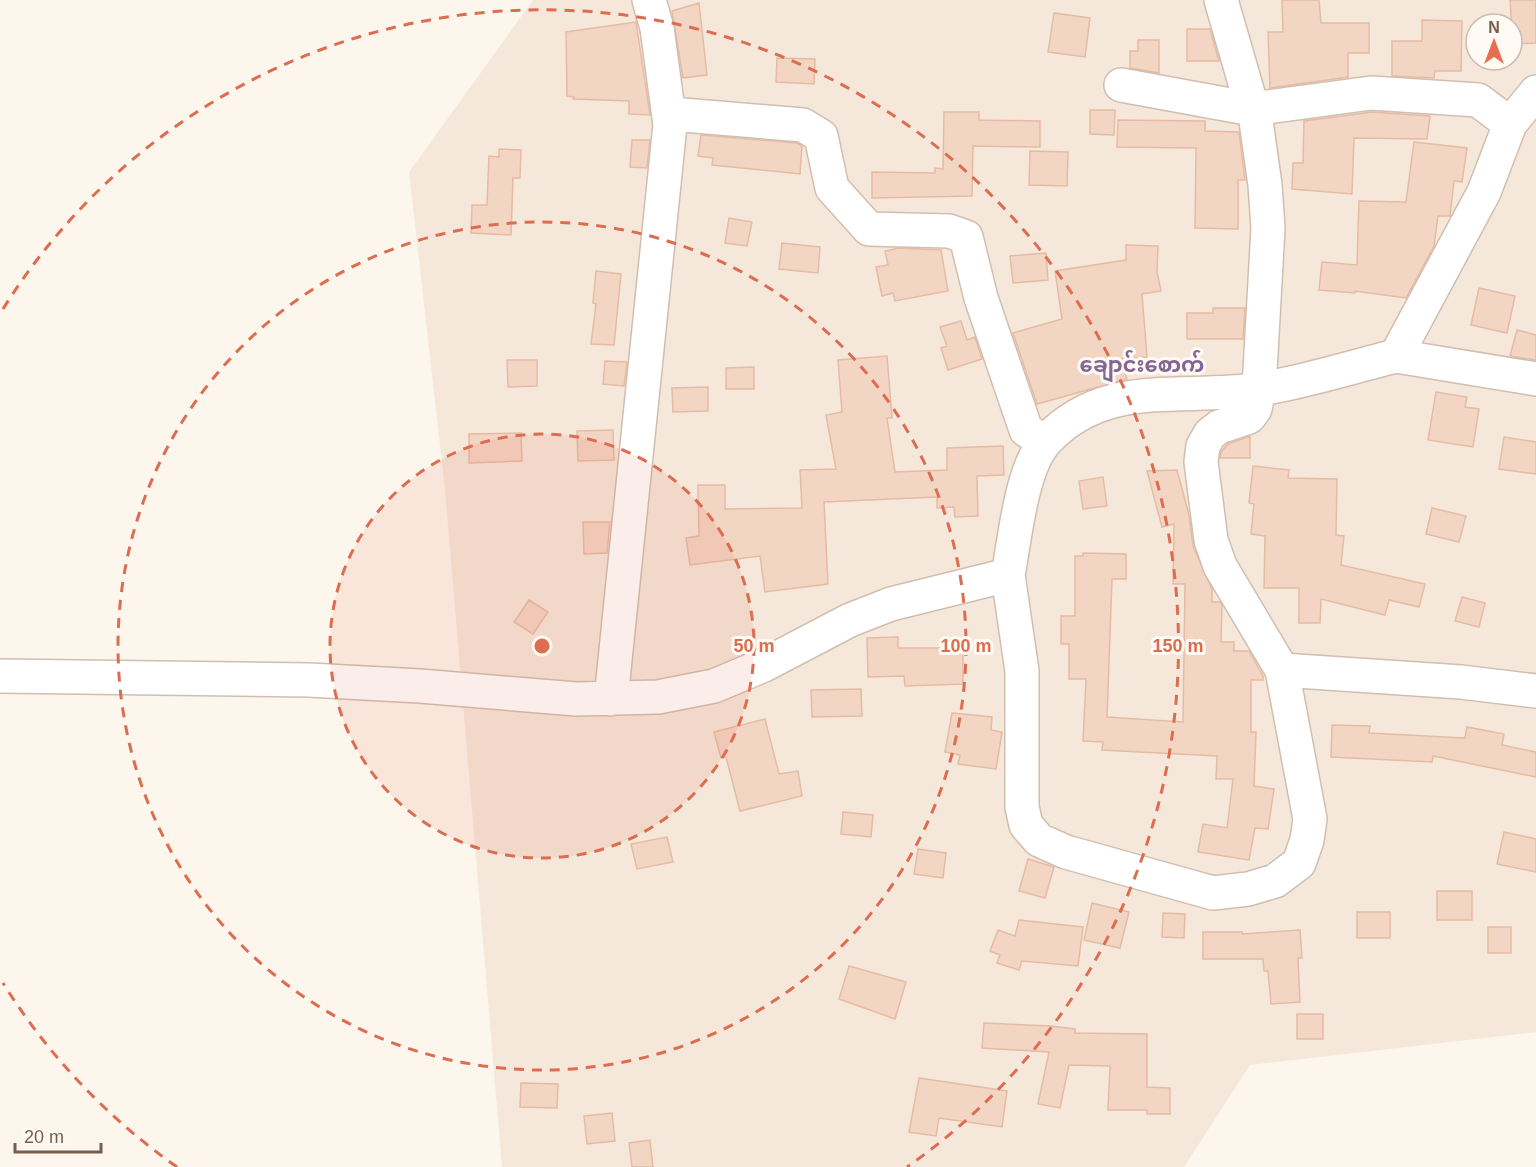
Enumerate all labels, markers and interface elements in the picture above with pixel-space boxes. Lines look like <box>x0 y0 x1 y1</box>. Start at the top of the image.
north arrow <box>1464 12 1524 72</box>
text: N <box>1488 19 1500 36</box>
district label: ချောင်းစောက် <box>1080 349 1204 383</box>
centre of rings <box>532 636 552 656</box>
text: 50 m <box>733 636 775 656</box>
text: 100 m <box>940 636 992 656</box>
text: 150 m <box>1152 636 1204 656</box>
scale bar <box>15 1116 100 1154</box>
text: 20 m <box>24 1127 64 1147</box>

